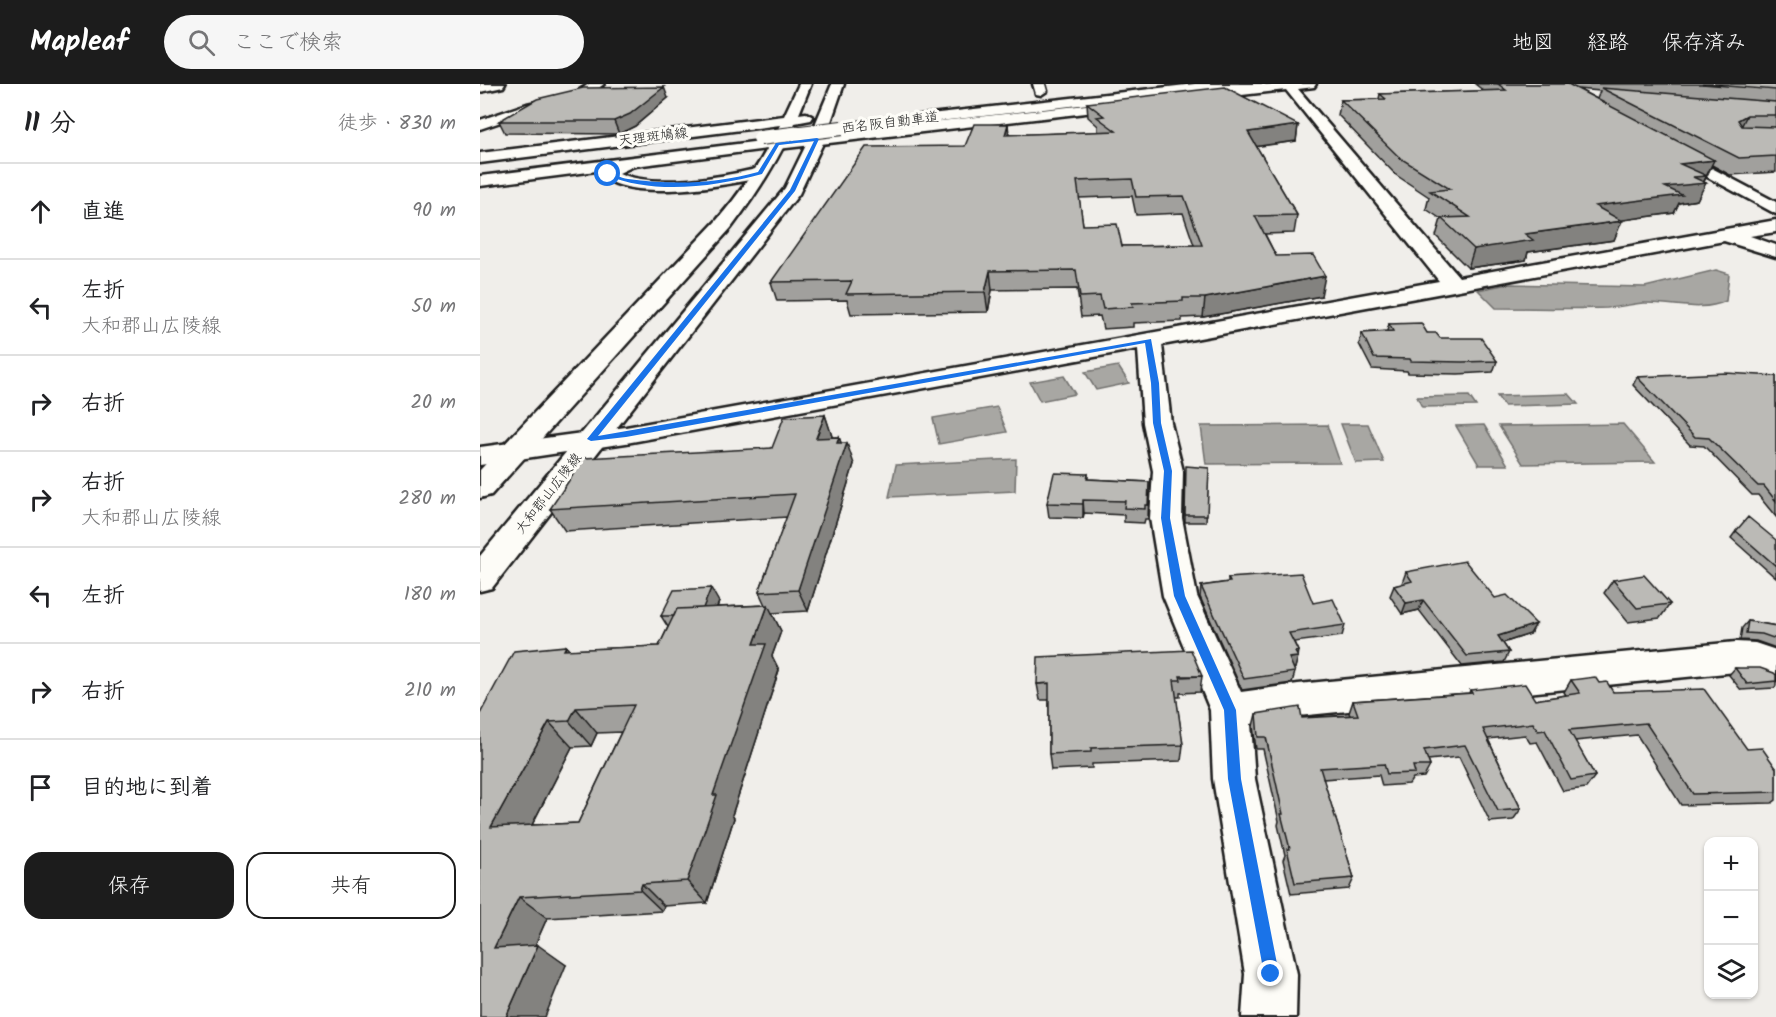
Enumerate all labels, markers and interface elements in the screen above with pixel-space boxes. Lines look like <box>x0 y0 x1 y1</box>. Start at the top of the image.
search box <box>164 15 584 69</box>
text: Mapleaf <box>30 20 128 65</box>
icon: search <box>185 26 218 59</box>
text: ここで検索 <box>233 26 343 61</box>
text: 地図 <box>1512 27 1554 60</box>
text: 経路 <box>1587 27 1629 60</box>
text: 保存済み <box>1662 27 1746 60</box>
text: 11 分 <box>24 103 76 145</box>
street label: 西名阪自動車道 <box>840 106 940 140</box>
text: 徒歩 · 830 m <box>338 108 456 140</box>
street label: 天理斑鳩線 <box>617 122 689 152</box>
route start <box>594 160 620 186</box>
icon: ahead <box>24 195 57 228</box>
text: 直進 <box>81 195 125 230</box>
text: 90 m <box>412 195 456 227</box>
text: 左折 <box>81 274 125 309</box>
icon: left <box>24 291 57 324</box>
text: 50 m <box>411 291 456 323</box>
text: 大和郡山広陵線 <box>81 311 221 343</box>
icon: right <box>24 387 57 420</box>
text: 右折 <box>81 387 125 422</box>
text: 20 m <box>410 387 456 419</box>
street label: 大和郡山広陵線 <box>510 448 588 539</box>
text: 右折 <box>81 466 125 501</box>
icon: right <box>24 483 57 516</box>
text: 280 m <box>398 483 456 515</box>
text: 大和郡山広陵線 <box>81 503 221 535</box>
icon: left <box>24 579 57 612</box>
text: 左折 <box>81 579 125 614</box>
text: 180 m <box>404 579 456 611</box>
icon: right <box>24 675 57 708</box>
text: 右折 <box>81 675 125 710</box>
text: 210 m <box>404 675 456 707</box>
icon: arrive <box>24 771 57 804</box>
text: 目的地に到着 <box>81 771 213 806</box>
map controls <box>1704 837 1758 999</box>
button: + <box>1704 837 1758 891</box>
button: 保存 <box>24 852 234 919</box>
button: 共有 <box>246 852 456 919</box>
button: − <box>1704 891 1758 945</box>
button: layers <box>1704 945 1758 999</box>
route end <box>1257 960 1283 986</box>

